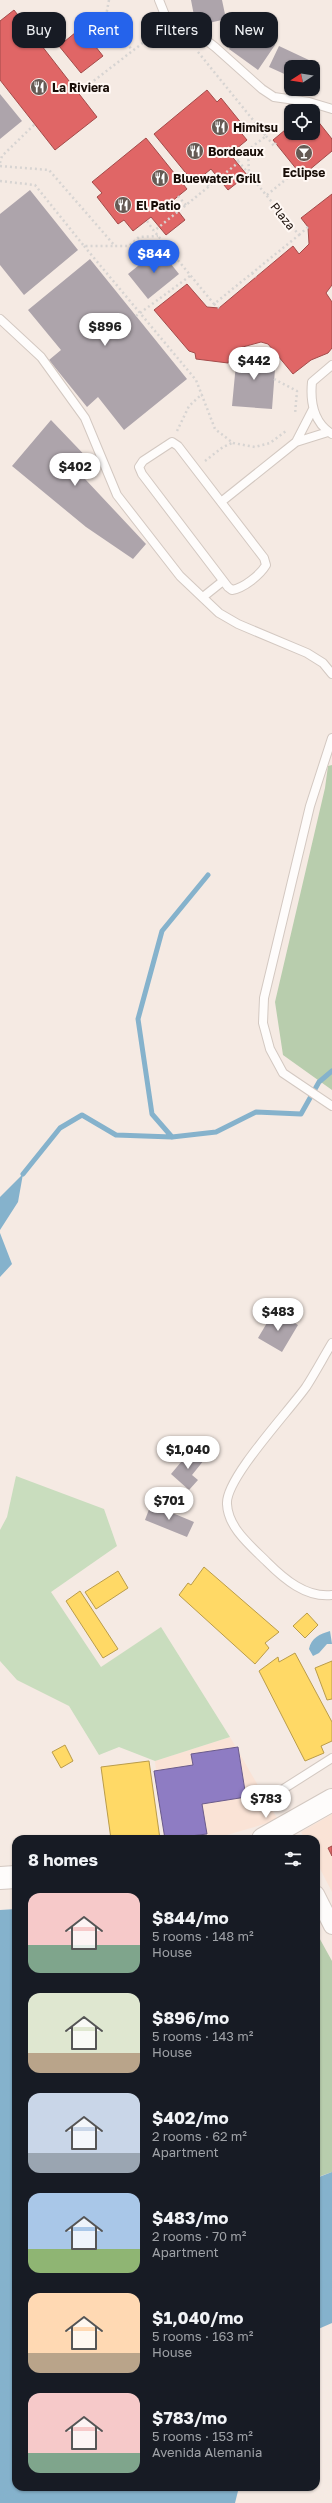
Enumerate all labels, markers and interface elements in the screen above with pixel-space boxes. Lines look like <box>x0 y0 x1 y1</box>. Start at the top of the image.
chip: Buy <box>12 12 66 48</box>
chip: Rent <box>74 12 133 48</box>
chip: Filters <box>141 12 212 48</box>
chip: New <box>220 12 278 48</box>
north arrow <box>284 60 320 96</box>
map controls <box>284 60 320 140</box>
restaurant icon: La Riviera <box>29 77 49 97</box>
place label: La Riviera <box>52 80 110 95</box>
button: locate <box>284 104 320 140</box>
restaurant icon: Himitsu <box>210 117 230 137</box>
place label: Himitsu <box>233 120 278 135</box>
restaurant icon: Bordeaux <box>185 141 205 161</box>
bar icon: Eclipse <box>294 143 314 163</box>
place label: Bordeaux <box>208 144 264 159</box>
place label: Eclipse <box>283 165 325 180</box>
restaurant icon: Bluewater Grill <box>150 168 170 188</box>
place label: Bluewater Grill <box>173 171 261 186</box>
restaurant icon: El Patio <box>113 195 133 215</box>
place label: El Patio <box>136 198 181 213</box>
street label: Plaza <box>267 199 299 233</box>
pin: $844 <box>130 240 178 274</box>
text: $844 <box>137 245 171 261</box>
pin: $896 <box>81 313 129 347</box>
text: $896 <box>88 318 122 334</box>
pin: $442 <box>230 347 278 381</box>
text: $442 <box>238 352 270 368</box>
pin: $402 <box>51 453 99 487</box>
text: $402 <box>58 458 92 474</box>
pin: $483 <box>254 1298 302 1332</box>
text: $483 <box>261 1303 295 1319</box>
pin: $1,040 <box>155 1436 221 1470</box>
text: $1,040 <box>166 1441 210 1457</box>
pin: $701 <box>145 1487 193 1521</box>
text: $701 <box>154 1492 184 1508</box>
pin: $783 <box>242 1785 290 1819</box>
text: $783 <box>250 1790 282 1806</box>
icon: filters <box>282 1848 304 1870</box>
text: 8 homes <box>28 1849 98 1870</box>
text: $844/mo <box>152 1907 229 1928</box>
icon: home <box>60 1909 108 1957</box>
text: 5 rooms · 148 m² <box>152 1928 254 1944</box>
text: House <box>152 1944 192 1960</box>
text: $896/mo <box>152 2007 229 2028</box>
icon: home <box>60 2009 108 2057</box>
text: 5 rooms · 143 m² <box>152 2028 253 2044</box>
text: House <box>152 2044 192 2060</box>
text: $402/mo <box>152 2107 229 2128</box>
icon: home <box>60 2109 108 2157</box>
text: 2 rooms · 62 m² <box>152 2128 247 2144</box>
text: Apartment <box>152 2144 219 2160</box>
text: $483/mo <box>152 2207 229 2228</box>
icon: home <box>60 2209 108 2257</box>
text: 2 rooms · 70 m² <box>152 2228 247 2244</box>
text: Apartment <box>152 2244 219 2260</box>
text: $1,040/mo <box>152 2307 244 2328</box>
icon: home <box>60 2309 108 2357</box>
text: 5 rooms · 163 m² <box>152 2328 253 2344</box>
text: House <box>152 2344 192 2360</box>
text: $783/mo <box>152 2407 227 2428</box>
icon: home <box>60 2409 108 2457</box>
text: 5 rooms · 153 m² <box>152 2428 253 2444</box>
text: Avenida Alemania <box>152 2444 262 2460</box>

